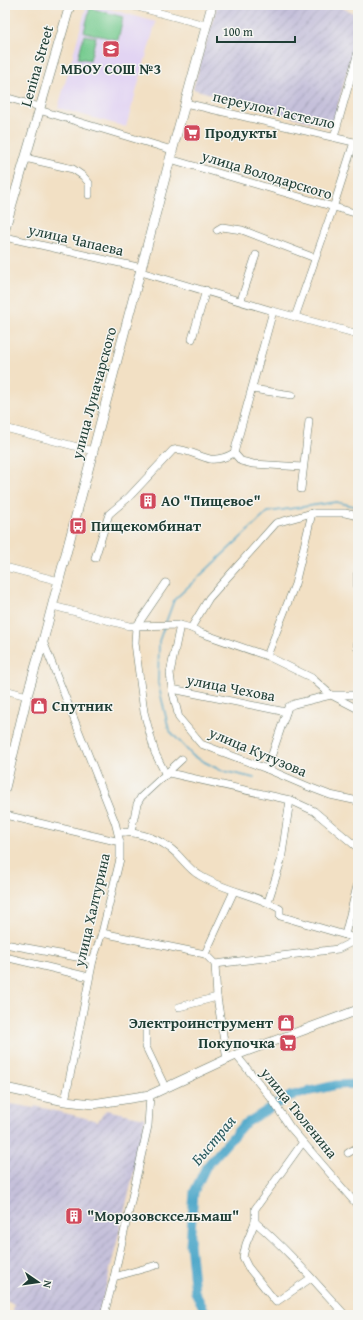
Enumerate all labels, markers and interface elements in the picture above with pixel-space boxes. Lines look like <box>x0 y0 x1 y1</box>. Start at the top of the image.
scale bar <box>217 18 295 44</box>
street label: Lenina Street <box>15 22 58 109</box>
text: 100 m <box>223 23 253 40</box>
school or university icon: МБОУ СОШ №3 <box>101 39 121 59</box>
place label: МБОУ СОШ №3 <box>61 58 161 79</box>
street label: переулок Гастелло <box>211 85 338 134</box>
place label: Продукты <box>205 122 277 143</box>
supermarket icon: Продукты <box>182 123 202 143</box>
street label: улица Володарского <box>198 144 335 204</box>
street label: улица Чапаева <box>25 218 127 261</box>
street label: улица Луначарского <box>65 324 121 462</box>
place label: АО "Пищевое" <box>161 490 261 511</box>
building icon: АО "Пищевое" <box>138 491 158 511</box>
place label: Пищекомбинат <box>91 515 202 536</box>
bus stop icon: Пищекомбинат <box>68 516 88 536</box>
street label: улица Чехова <box>184 668 278 707</box>
place label: Спутник <box>52 695 113 716</box>
shop icon: Спутник <box>29 696 49 716</box>
street label: улица Кутузова <box>205 721 311 782</box>
street label: улица Халтурина <box>68 850 115 970</box>
place label: Электроинструмент <box>129 1012 274 1033</box>
shop icon: Электроинструмент <box>276 1013 296 1033</box>
place label: Покупочка <box>198 1032 275 1053</box>
supermarket icon: Покупочка <box>278 1033 298 1053</box>
street label: улица Тюленина <box>255 1062 343 1163</box>
water label: Быстрая <box>185 1110 241 1170</box>
place label: "Морозовсксельмаш" <box>87 1205 239 1226</box>
building icon: "Морозовсксельмаш" <box>64 1206 84 1226</box>
north arrow <box>18 1262 58 1302</box>
text: N <box>39 1279 56 1290</box>

